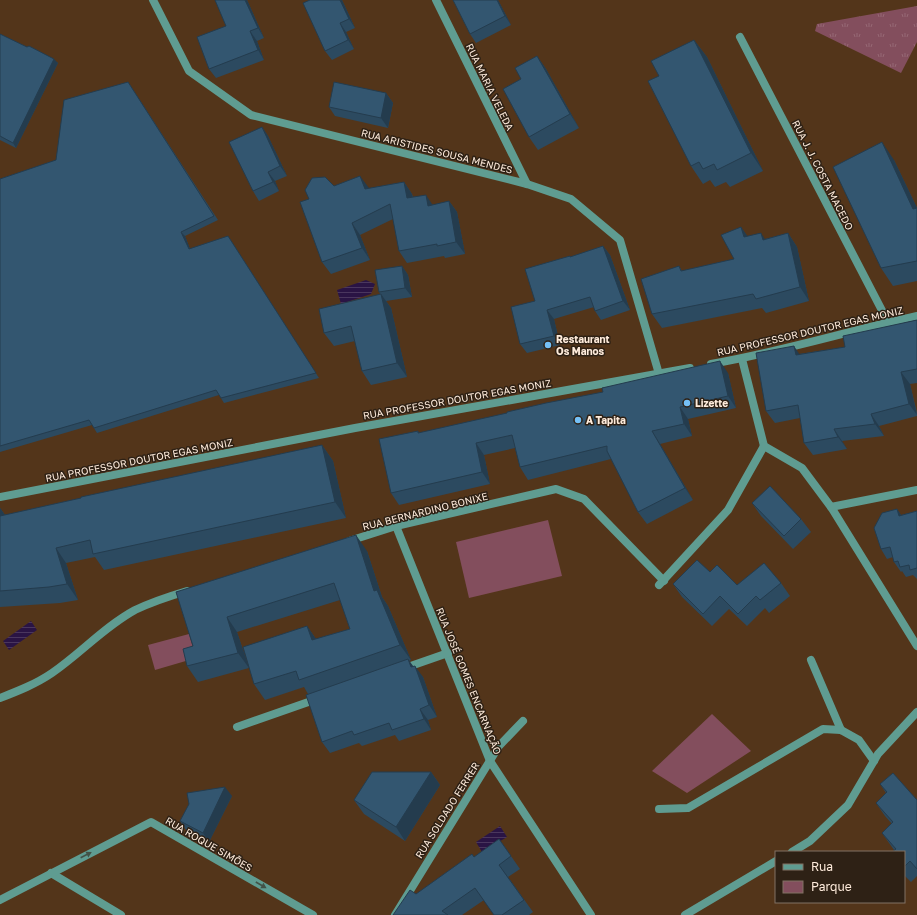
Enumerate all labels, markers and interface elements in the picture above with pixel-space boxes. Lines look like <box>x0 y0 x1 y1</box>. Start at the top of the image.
street label: RUA MARIA VELEDA <box>464 41 516 133</box>
street label: RUA J. J. COSTA MACEDO <box>790 118 856 232</box>
street label: RUA ARISTIDES SOUSA MENDES <box>360 126 514 176</box>
street label: RUA PROFESSOR DOUTOR EGAS MONIZ <box>716 304 904 358</box>
place label: Restaurant Os Manos <box>556 333 610 357</box>
marker: Restaurant Os Manos <box>543 340 553 350</box>
street label: RUA PROFESSOR DOUTOR EGAS MONIZ <box>362 377 552 421</box>
place label: Lizette <box>695 397 728 409</box>
marker: Lizette <box>682 398 692 408</box>
place label: A Tapita <box>586 414 626 426</box>
marker: A Tapita <box>573 415 583 425</box>
street label: RUA PROFESSOR DOUTOR EGAS MONIZ <box>44 436 234 484</box>
street label: RUA BERNARDINO BONIXE <box>361 490 489 532</box>
street label: RUA JOSÉ GOMES ENCARNAÇÃO <box>434 606 504 756</box>
street label: RUA SOLDADO FERRER <box>412 759 482 860</box>
street label: RUA ROQUE SIMÕES <box>163 814 255 874</box>
legend <box>775 851 905 903</box>
one-way arrow <box>80 852 92 859</box>
text: Rua <box>811 859 833 874</box>
text: Parque <box>811 879 852 894</box>
one-way arrow <box>255 882 267 889</box>

